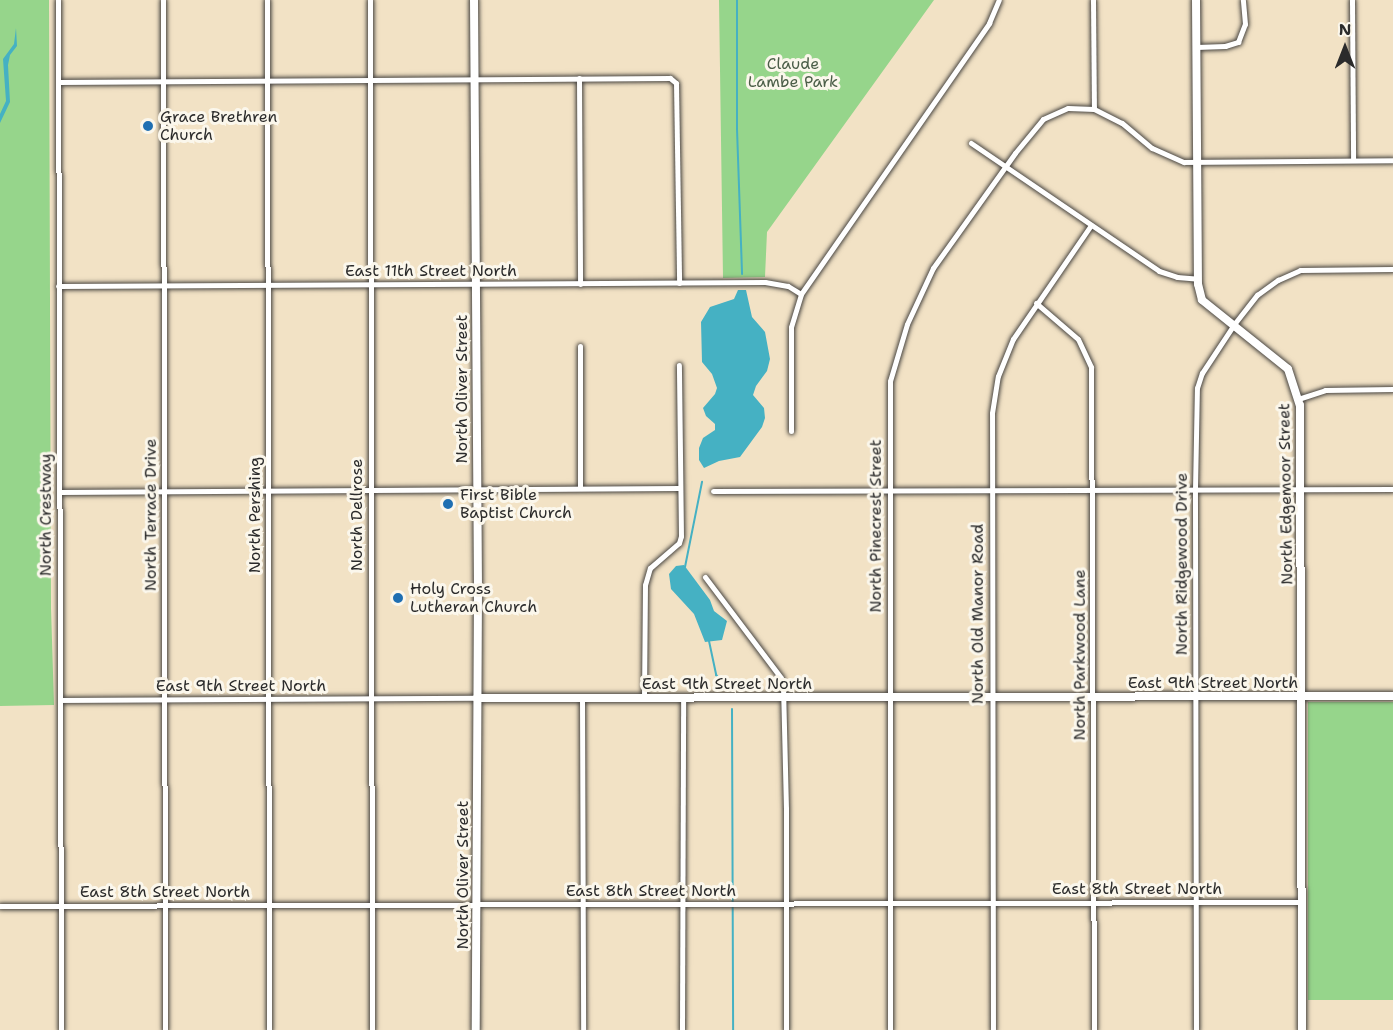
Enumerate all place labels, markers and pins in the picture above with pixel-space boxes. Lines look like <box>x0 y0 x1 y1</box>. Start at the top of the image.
place label: Grace Brethren Church <box>160 107 277 145</box>
marker: Grace Brethren Church <box>141 119 155 133</box>
place label: First Bible Baptist Church <box>460 485 572 523</box>
marker: First Bible Baptist Church <box>441 497 455 511</box>
place label: Holy Cross Lutheran Church <box>410 579 537 617</box>
marker: Holy Cross Lutheran Church <box>391 591 405 605</box>

